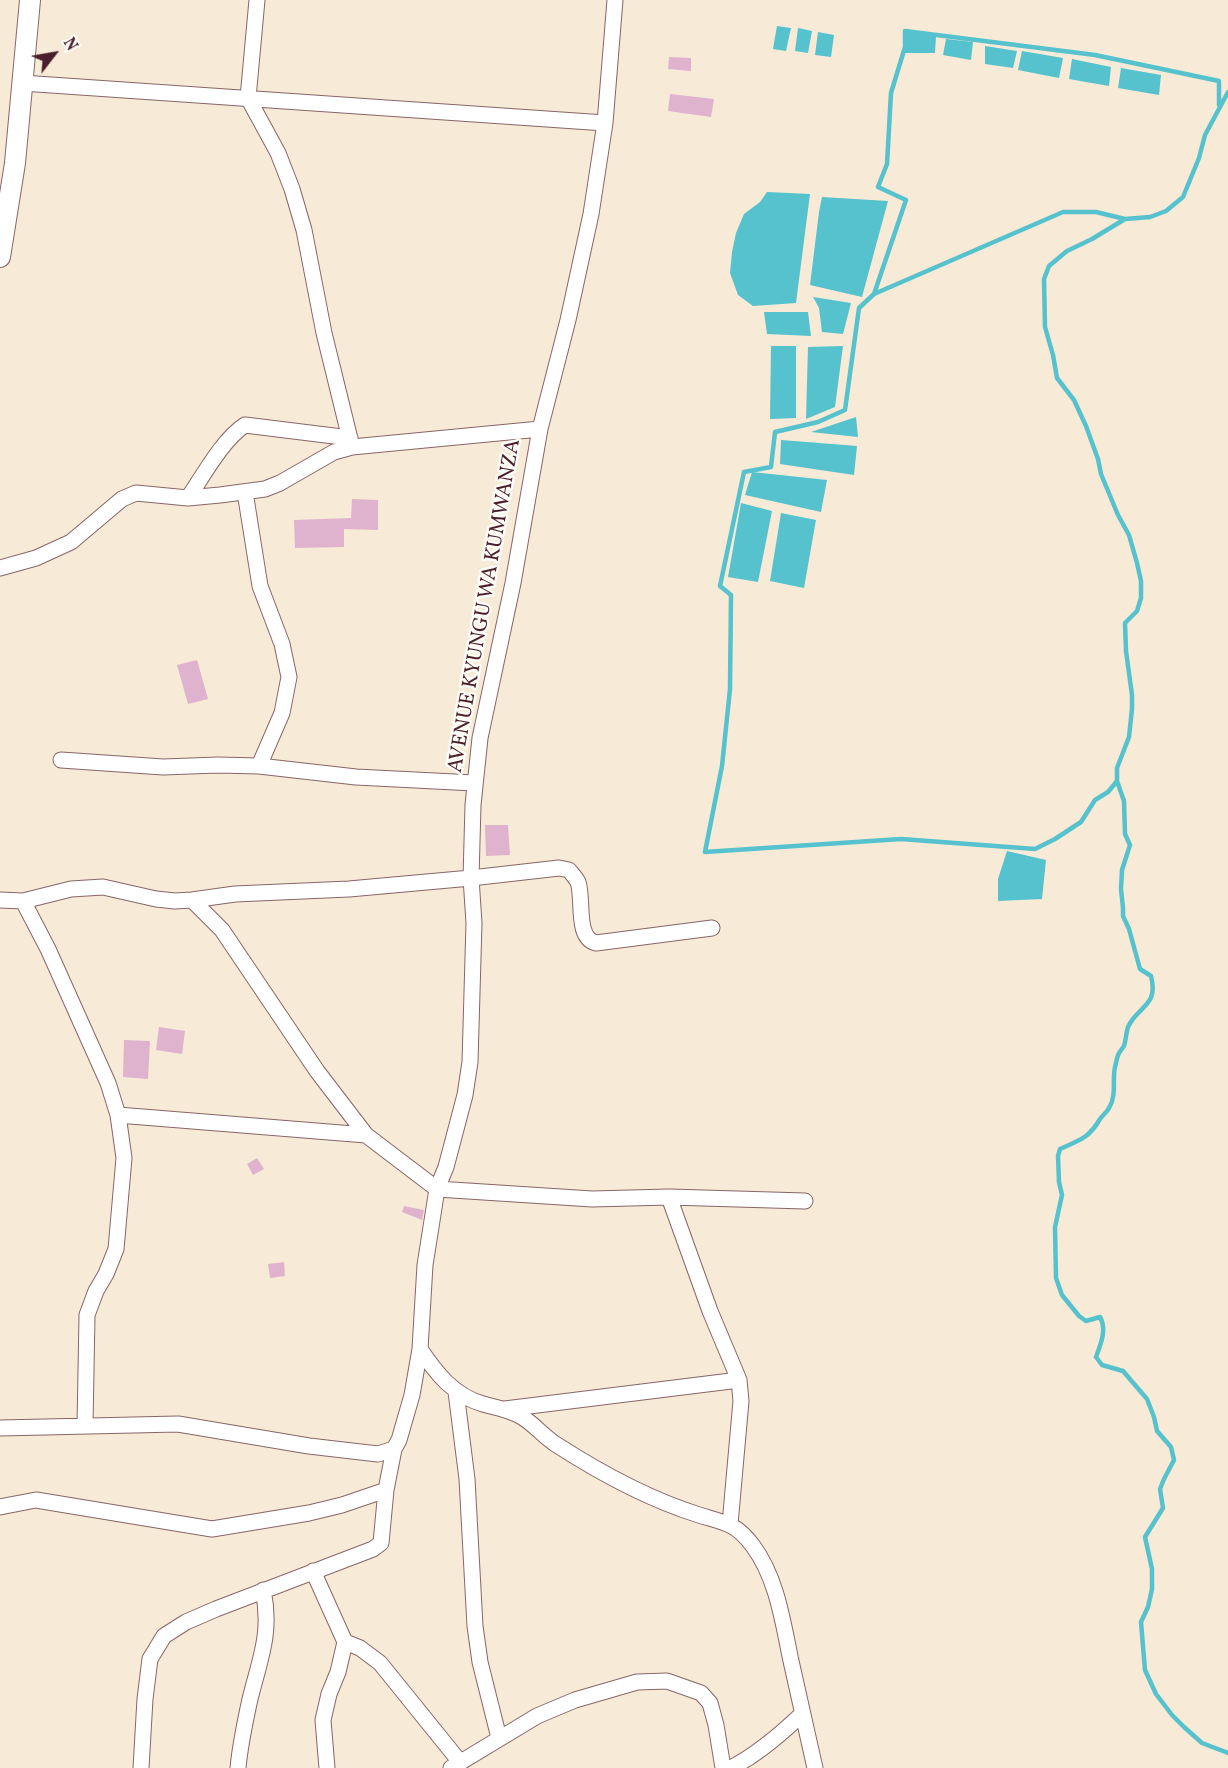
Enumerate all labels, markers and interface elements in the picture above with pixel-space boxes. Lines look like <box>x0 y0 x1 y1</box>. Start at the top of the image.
north arrow <box>24 24 84 84</box>
text: N <box>57 34 82 55</box>
street label: AVENUE KYUNGU WA KUMWANZA <box>444 437 528 775</box>

